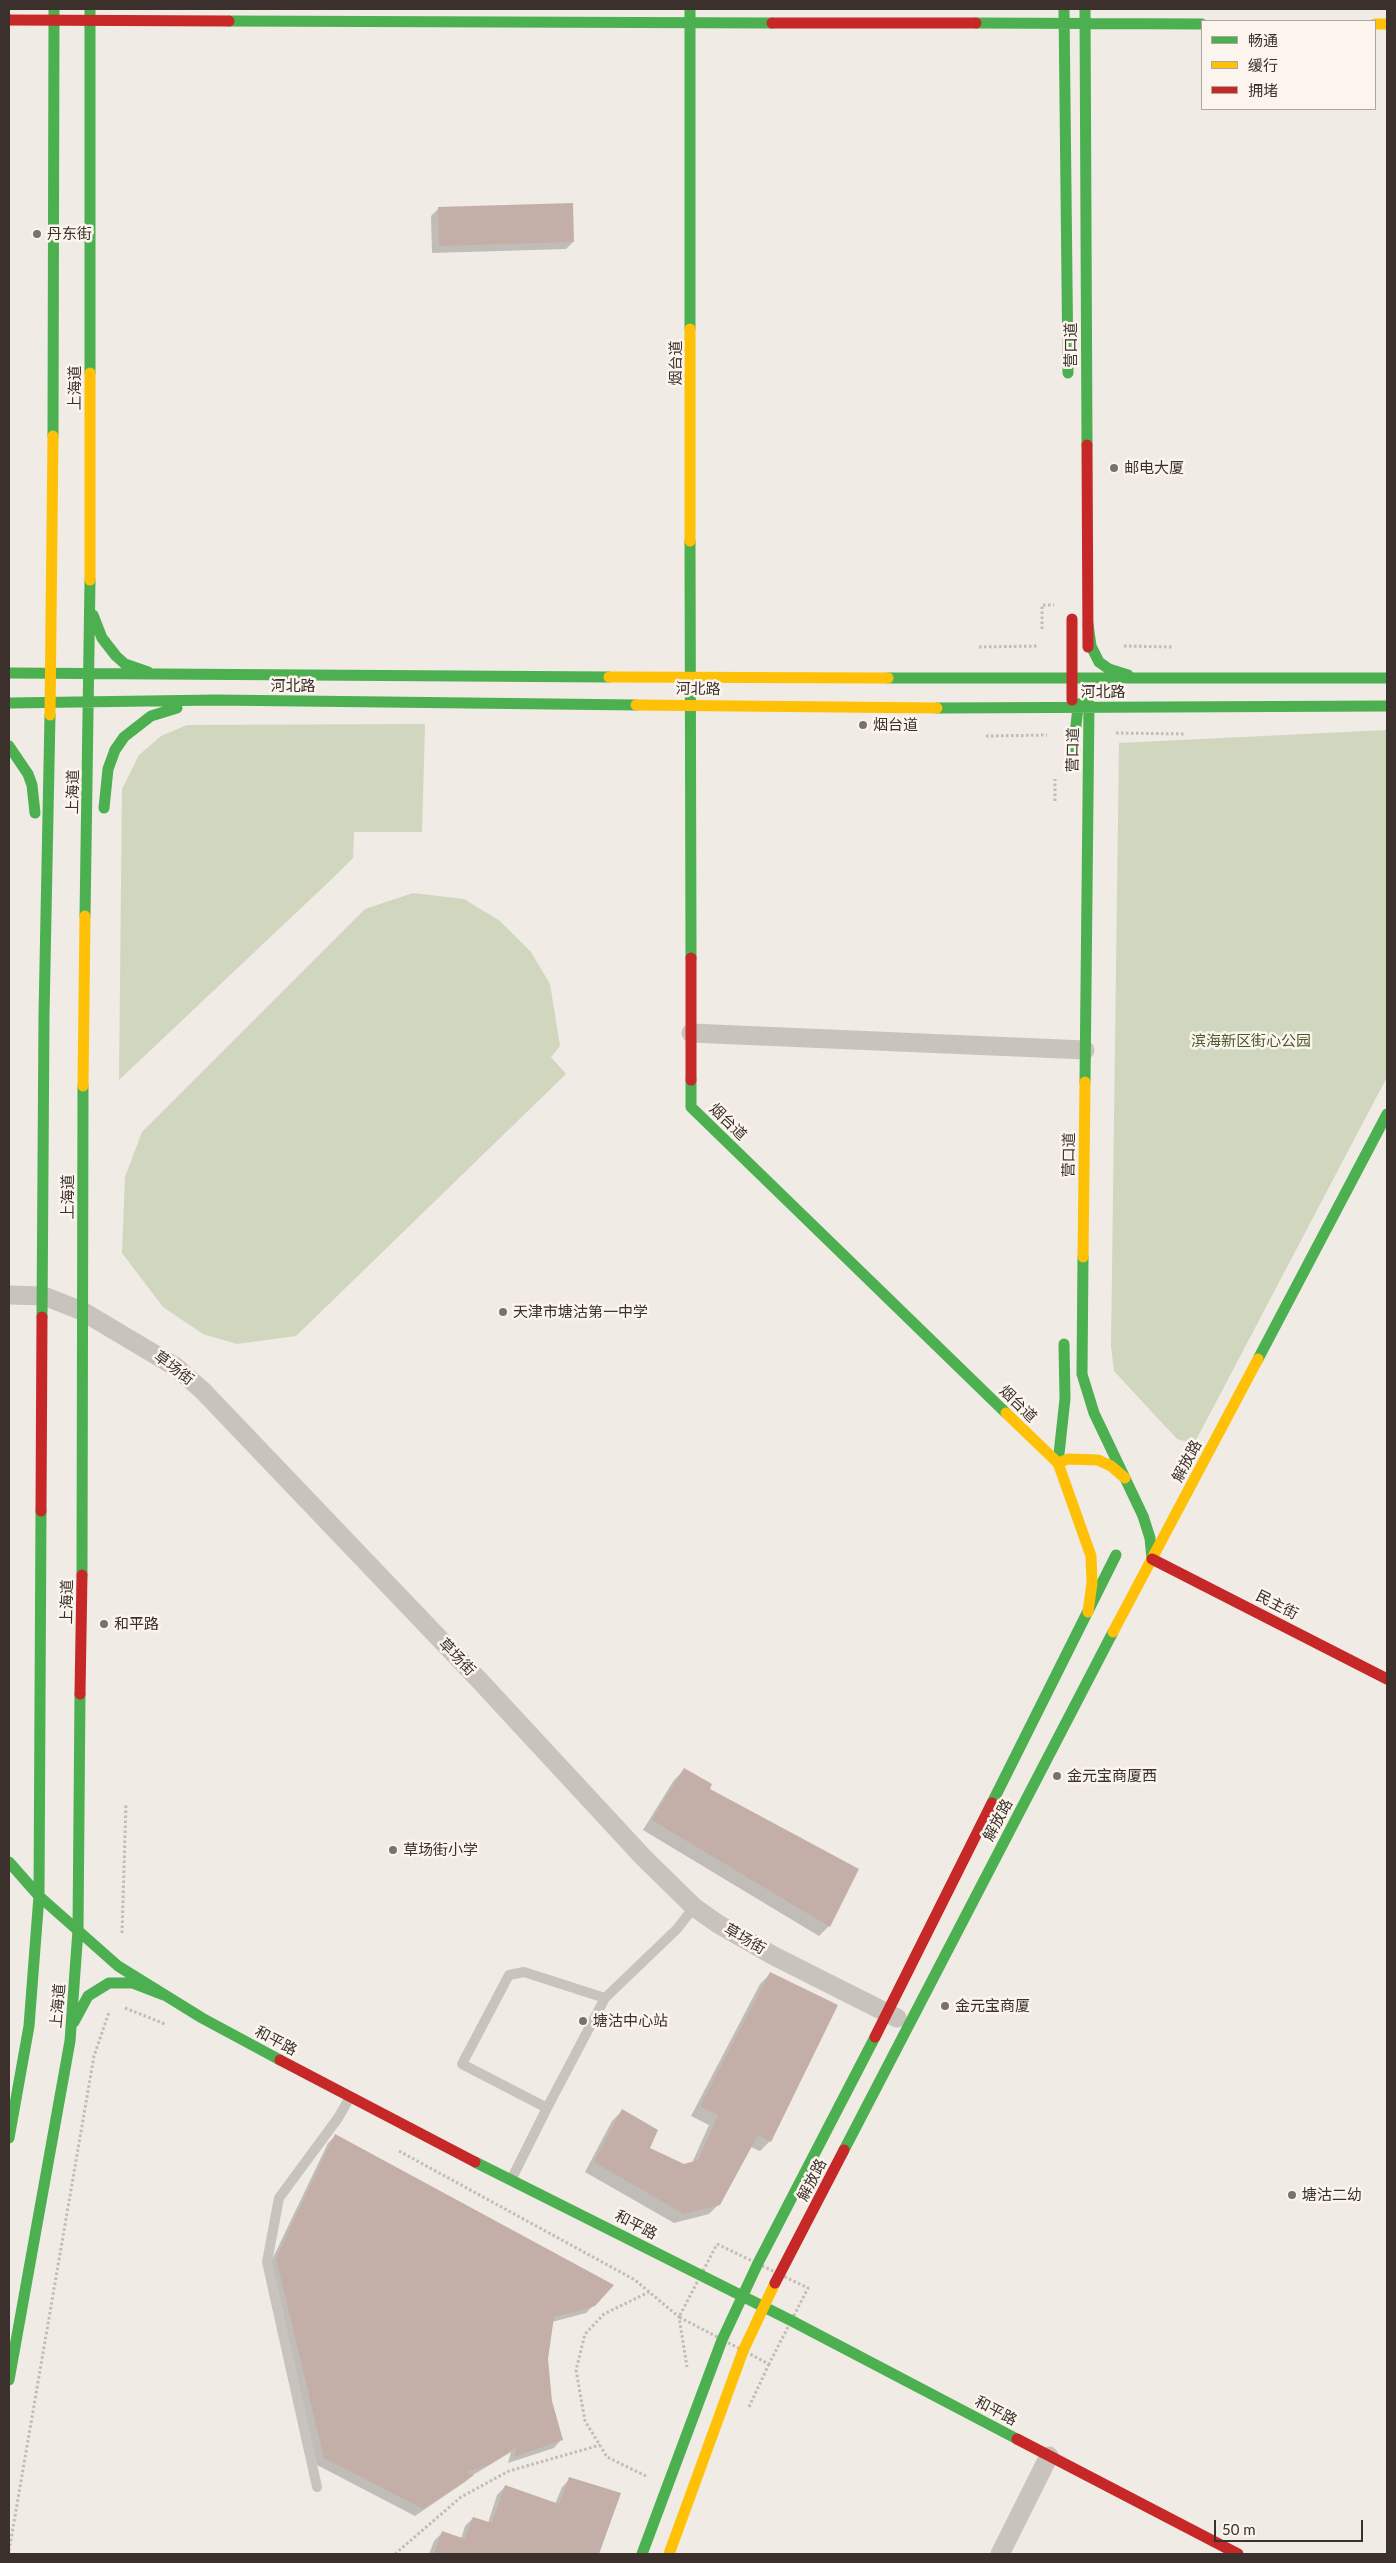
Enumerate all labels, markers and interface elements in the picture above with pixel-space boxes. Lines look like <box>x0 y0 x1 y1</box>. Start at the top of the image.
legend <box>1201 20 1376 110</box>
text: 畅通 <box>1248 31 1278 49</box>
text: 缓行 <box>1248 56 1278 74</box>
text: 拥堵 <box>1248 81 1278 99</box>
place label: 丹东街 <box>47 225 92 243</box>
marker: 丹东街 <box>31 228 43 240</box>
street label: 营口道 <box>1062 323 1080 367</box>
street label: 烟台道 <box>667 341 685 385</box>
street label: 上海道 <box>66 366 84 410</box>
place label: 邮电大厦 <box>1124 459 1184 477</box>
marker: 邮电大厦 <box>1108 462 1120 474</box>
street label: 河北路 <box>271 677 315 695</box>
street label: 河北路 <box>675 680 721 698</box>
street label: 河北路 <box>1081 683 1125 701</box>
place label: 烟台道 <box>873 716 918 734</box>
marker: 烟台道 <box>857 719 869 731</box>
street label: 营口道 <box>1064 727 1082 773</box>
street label: 上海道 <box>64 769 82 815</box>
park label: 滨海新区街心公园 <box>1191 1032 1311 1050</box>
street label: 烟台道 <box>706 1100 750 1144</box>
street label: 营口道 <box>1060 1132 1078 1178</box>
street label: 上海道 <box>59 1175 77 1219</box>
place label: 天津市塘沽第一中学 <box>513 1303 648 1321</box>
marker: 天津市塘沽第一中学 <box>497 1306 509 1318</box>
street label: 草场街 <box>151 1347 197 1389</box>
street label: 烟台道 <box>996 1382 1040 1426</box>
street label: 解放路 <box>1168 1437 1206 1485</box>
street label: 上海道 <box>58 1579 76 1625</box>
street label: 民主街 <box>1253 1587 1301 1623</box>
place label: 和平路 <box>114 1615 159 1633</box>
marker: 和平路 <box>98 1618 110 1630</box>
street label: 草场街 <box>435 1635 479 1679</box>
place label: 金元宝商厦西 <box>1067 1767 1157 1785</box>
marker: 金元宝商厦西 <box>1051 1770 1063 1782</box>
street label: 解放路 <box>979 1796 1017 1844</box>
place label: 草场街小学 <box>403 1841 478 1859</box>
marker: 草场街小学 <box>387 1844 399 1856</box>
street label: 草场街 <box>721 1920 769 1958</box>
street label: 上海道 <box>47 1983 69 2029</box>
place label: 金元宝商厦 <box>955 1997 1030 2015</box>
marker: 金元宝商厦 <box>939 2000 951 2012</box>
place label: 塘沽中心站 <box>593 2012 668 2030</box>
marker: 塘沽中心站 <box>577 2015 589 2027</box>
street label: 和平路 <box>252 2022 300 2060</box>
street label: 解放路 <box>794 2156 830 2204</box>
place label: 塘沽二幼 <box>1302 2186 1362 2204</box>
marker: 塘沽二幼 <box>1286 2189 1298 2201</box>
street label: 和平路 <box>612 2207 660 2243</box>
street label: 和平路 <box>972 2392 1020 2430</box>
scale bar <box>1216 2510 1365 2542</box>
text: 50 m <box>1222 2520 1256 2538</box>

